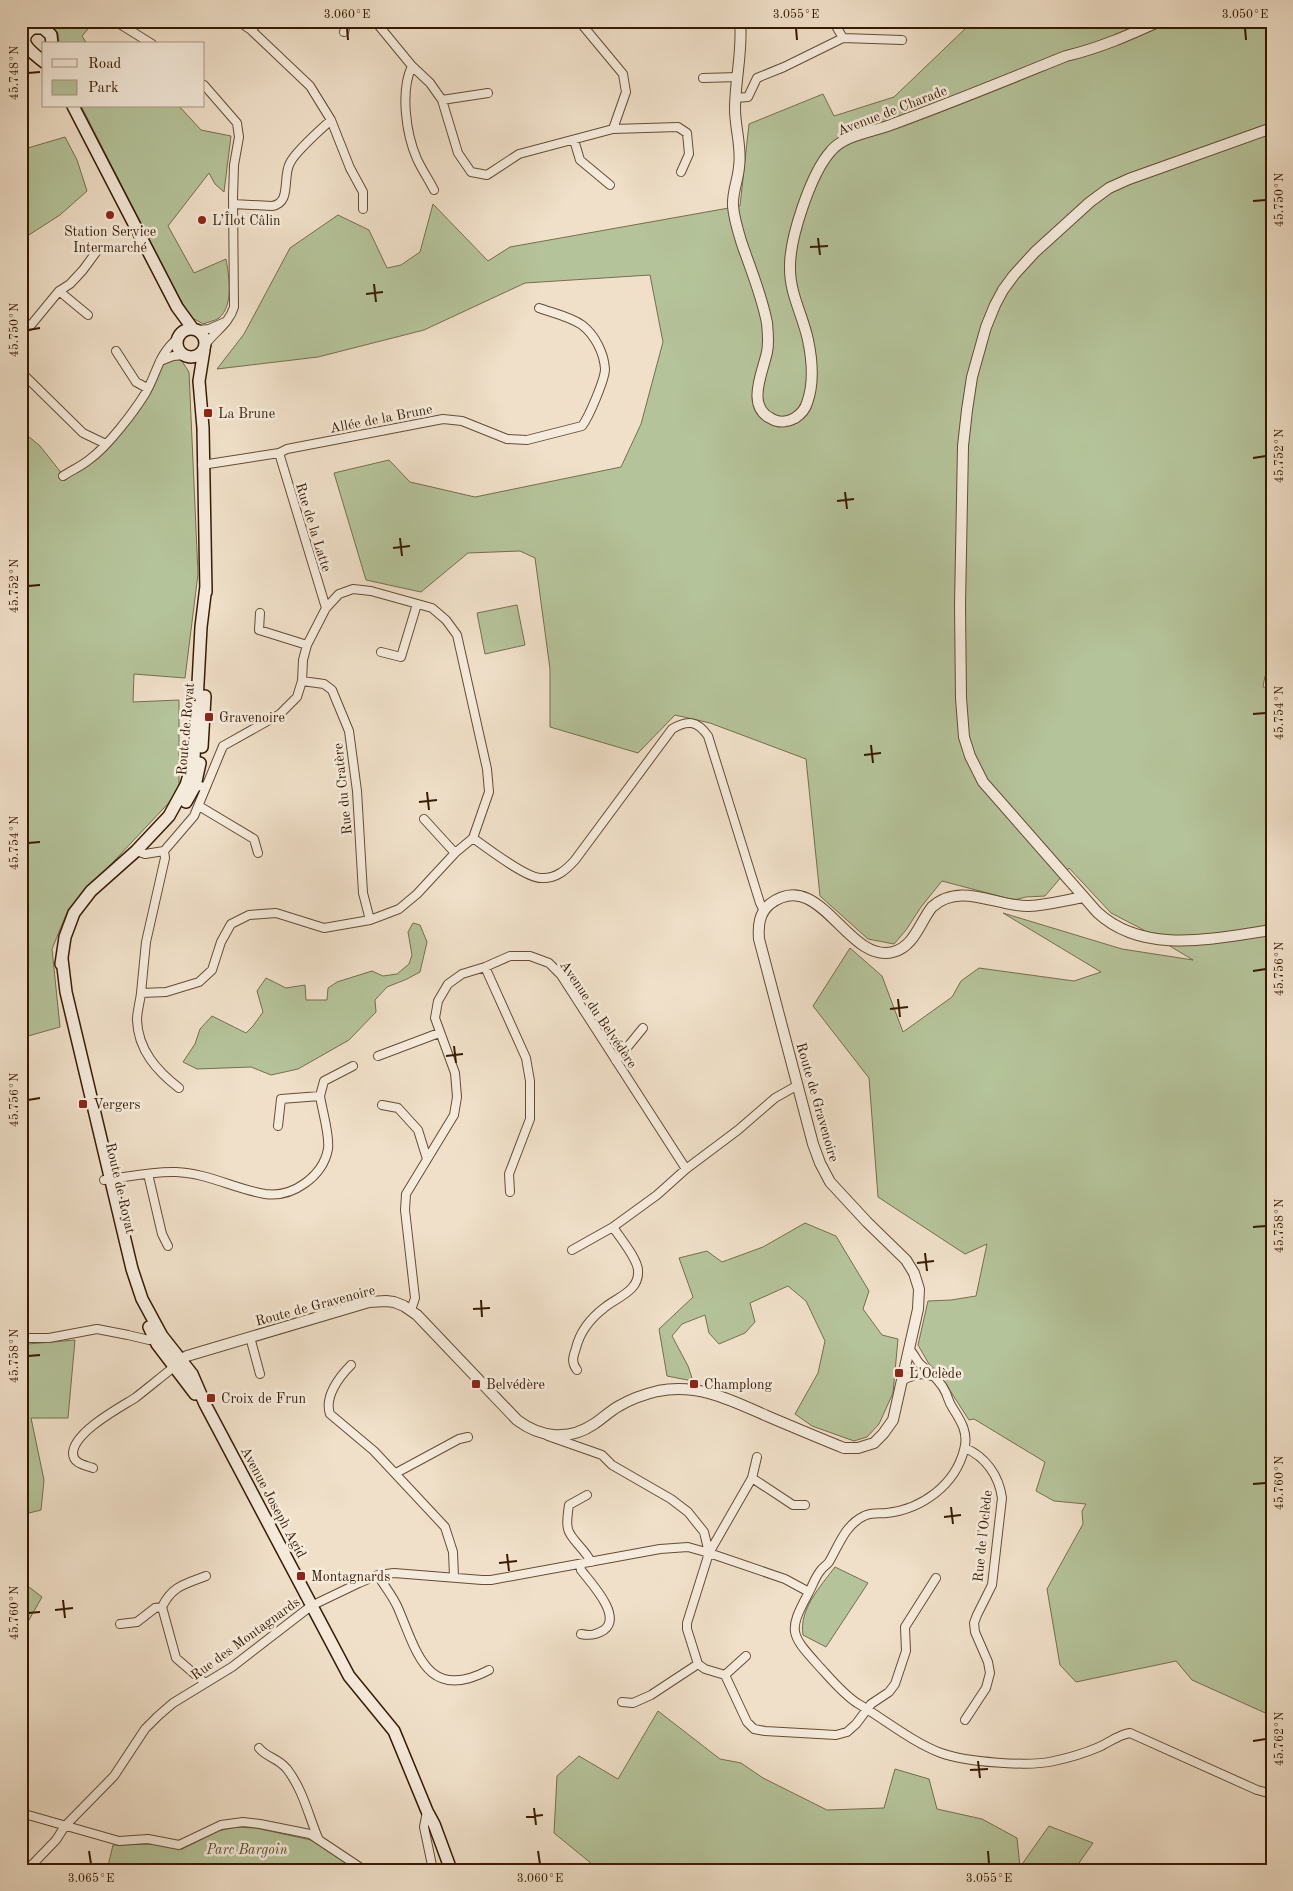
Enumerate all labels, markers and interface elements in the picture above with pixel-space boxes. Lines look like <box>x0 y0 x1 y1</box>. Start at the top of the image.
text: 3.055°E <box>773 8 819 21</box>
text: 3.050°E <box>1222 8 1268 21</box>
text: 3.060°E <box>324 9 370 21</box>
legend <box>42 42 205 108</box>
text: 45.748°N <box>8 46 21 100</box>
text: Road <box>88 57 122 72</box>
text: Park <box>88 81 119 96</box>
street label: Avenue de Charade <box>836 84 949 138</box>
text: 45.750°N <box>1273 173 1286 227</box>
marker: Station Service Intermarché <box>104 209 116 221</box>
place label: L’Îlot Câlin <box>212 211 281 228</box>
marker: L’Îlot Câlin <box>196 214 208 226</box>
place label: Station Service Intermarché <box>64 225 156 255</box>
text: 45.750°N <box>8 303 21 357</box>
street label: Allée de la Brune <box>329 402 434 436</box>
marker: La Brune <box>202 407 214 419</box>
place label: La Brune <box>218 407 275 421</box>
text: 45.752°N <box>1273 429 1286 483</box>
street label: Rue de la Latte <box>293 481 333 574</box>
text: 45.752°N <box>8 559 21 613</box>
street label: Route de Royat <box>175 682 197 776</box>
text: 45.754°N <box>1273 686 1286 740</box>
marker: Gravenoire <box>203 711 215 723</box>
place label: Gravenoire <box>219 711 285 725</box>
street label: Rue du Cratère <box>331 742 355 835</box>
text: 45.754°N <box>8 816 21 870</box>
text: 45.756°N <box>1273 942 1286 996</box>
street label: Avenue du Belvédère <box>557 958 639 1071</box>
street label: Route de Gravenoire <box>793 1041 841 1163</box>
text: 45.756°N <box>8 1073 21 1127</box>
marker: Vergers <box>77 1098 89 1110</box>
place label: Vergers <box>93 1098 140 1112</box>
street label: Route de Royat <box>103 1141 137 1235</box>
text: 45.758°N <box>1273 1199 1286 1253</box>
street label: Route de Gravenoire <box>254 1283 377 1329</box>
text: 45.758°N <box>8 1329 21 1383</box>
marker: L'Oclède <box>893 1367 905 1379</box>
place label: L'Oclède <box>909 1367 962 1381</box>
marker: Belvédère <box>470 1378 482 1390</box>
place label: Belvédère <box>486 1378 545 1392</box>
marker: Champlong <box>688 1378 700 1390</box>
place label: Champlong <box>704 1378 773 1392</box>
marker: Croix de Frun <box>205 1392 217 1404</box>
place label: Croix de Frun <box>221 1392 306 1406</box>
street label: Avenue Joseph Agid <box>238 1445 308 1560</box>
text: 45.760°N <box>1273 1456 1286 1510</box>
street label: Rue de l'Oclède <box>971 1489 995 1583</box>
marker: Montagnards <box>295 1570 307 1582</box>
place label: Montagnards <box>311 1570 390 1584</box>
text: 45.760°N <box>8 1586 21 1640</box>
street label: Rue des Montagnards <box>189 1595 303 1683</box>
text: 45.762°N <box>1273 1712 1286 1766</box>
park label: Parc Bargoin <box>206 1843 287 1858</box>
text: 3.065°E <box>68 1872 114 1885</box>
text: 3.055°E <box>966 1872 1012 1885</box>
text: 3.060°E <box>517 1873 563 1885</box>

